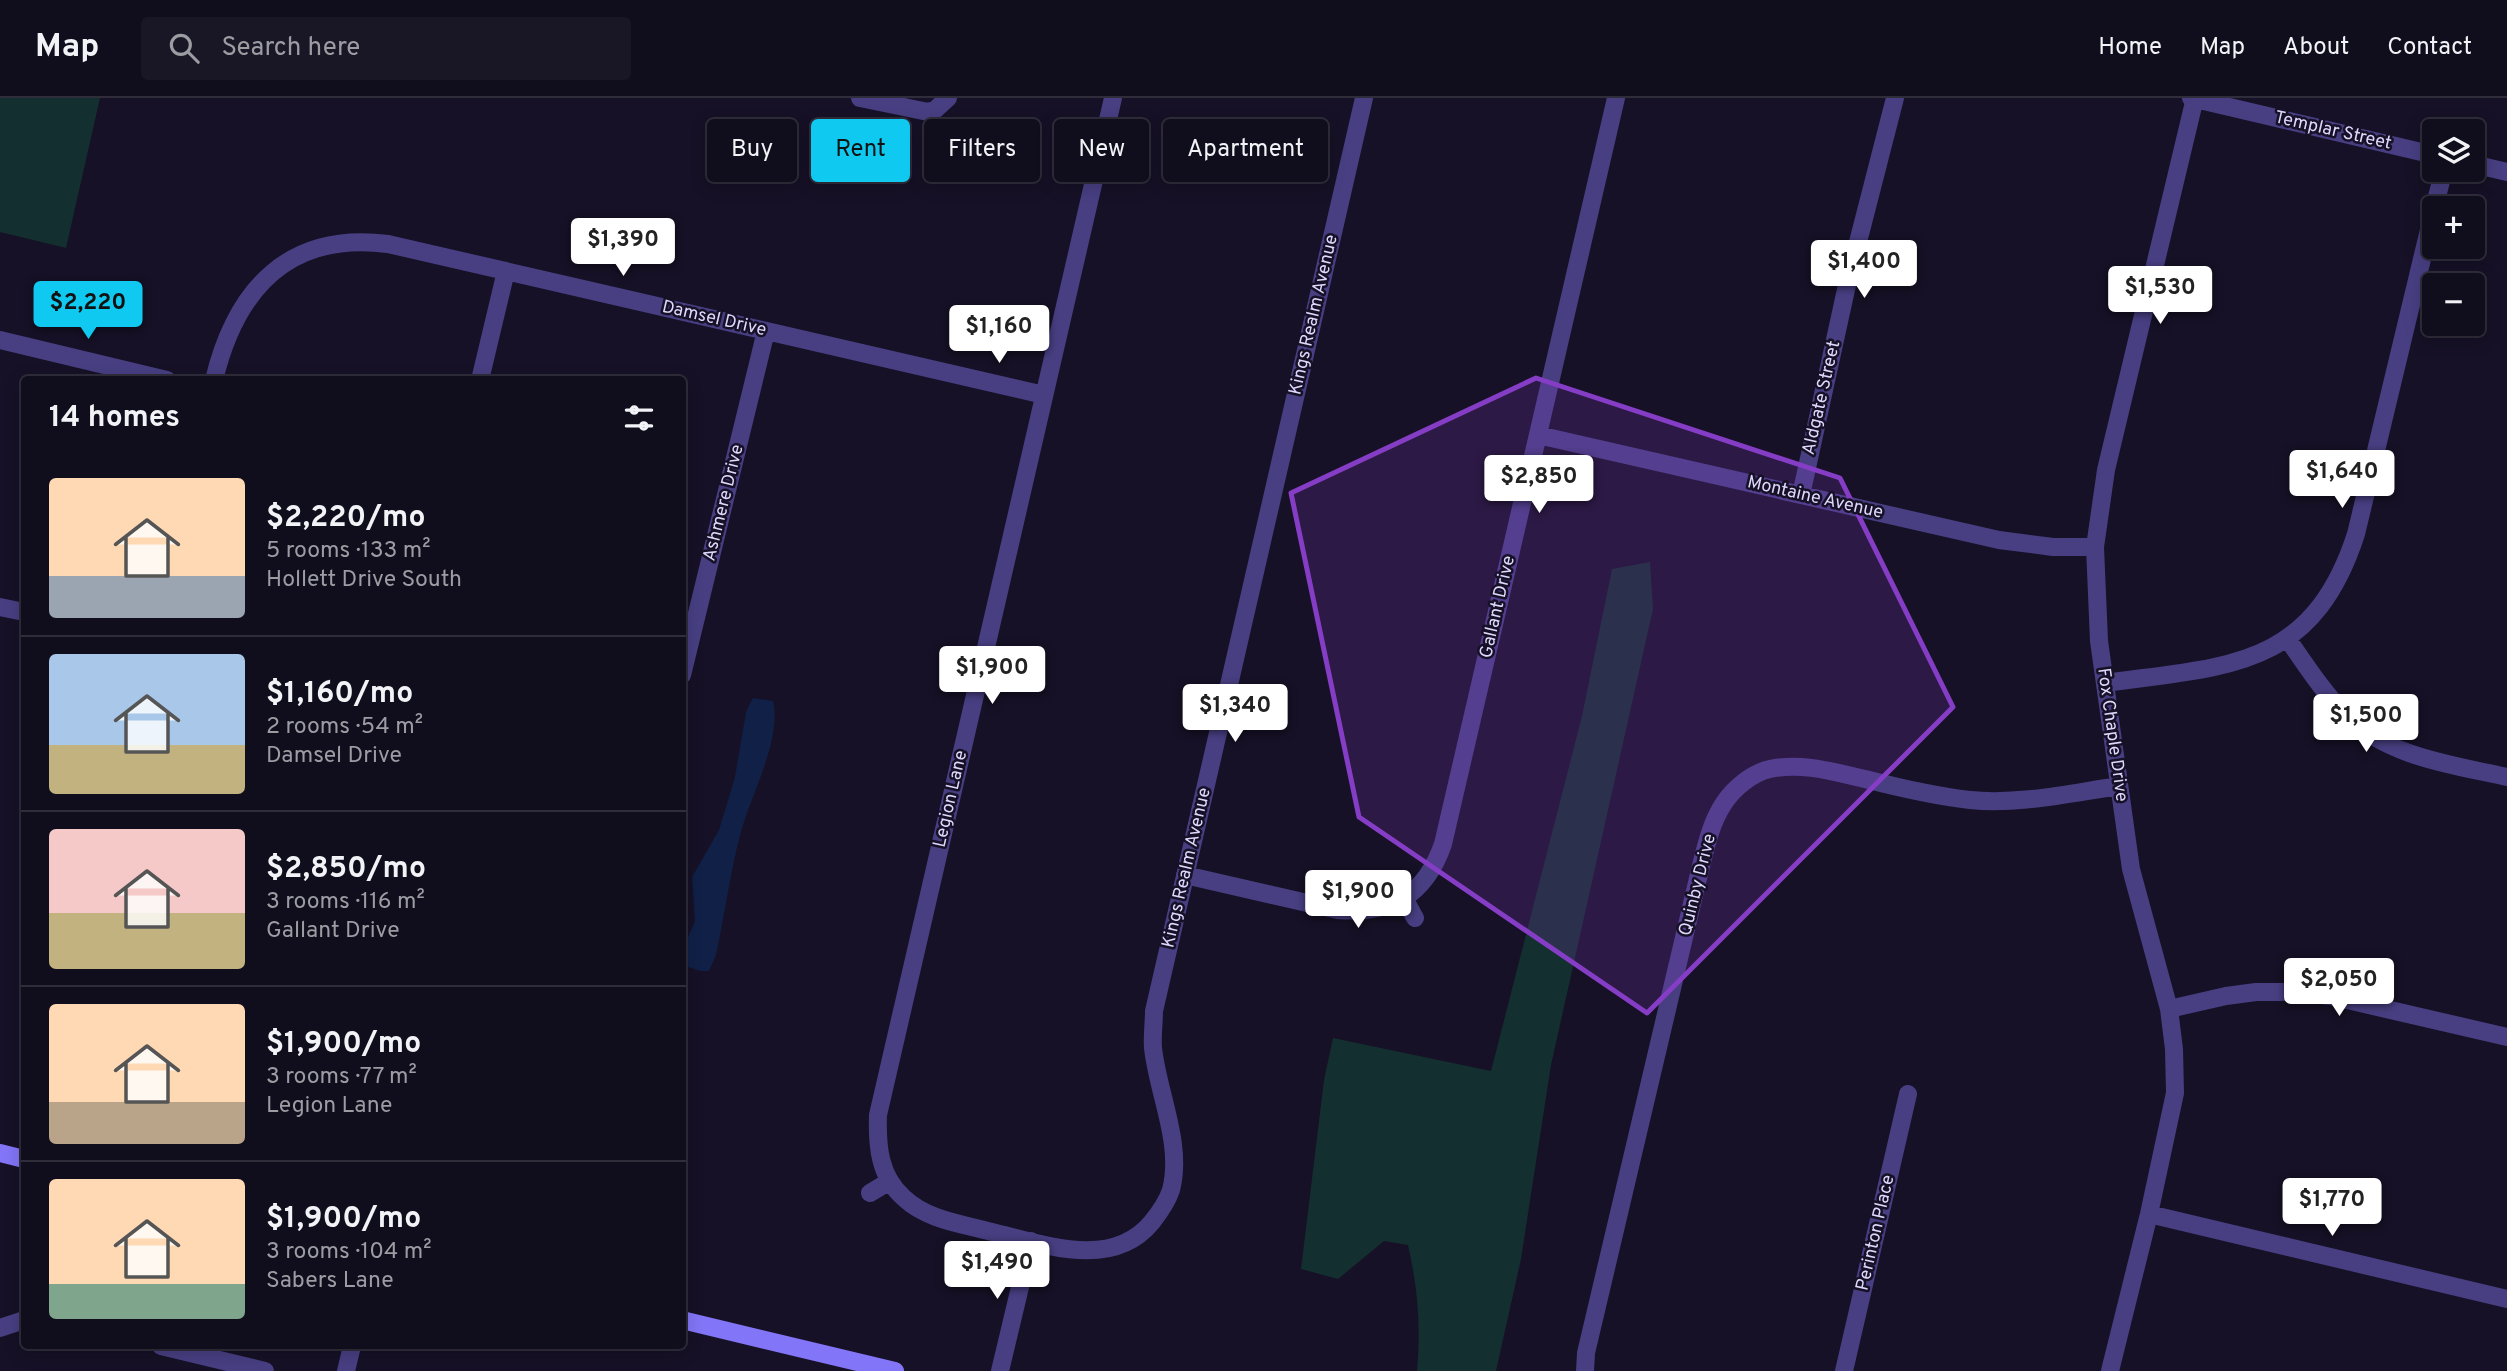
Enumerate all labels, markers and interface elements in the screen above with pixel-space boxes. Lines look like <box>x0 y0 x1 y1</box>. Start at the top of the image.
search box <box>141 17 631 80</box>
text: Map <box>35 27 99 69</box>
icon: search <box>165 29 203 67</box>
text: Search here <box>221 32 360 65</box>
text: Home <box>2098 33 2162 63</box>
text: Map <box>2200 33 2245 63</box>
text: About <box>2283 33 2349 63</box>
text: Contact <box>2387 33 2472 63</box>
street label: Templar Street <box>2272 106 2394 156</box>
chip: Buy <box>707 119 797 182</box>
chip: Rent <box>811 119 910 182</box>
chip: Filters <box>924 119 1040 182</box>
chip: New <box>1054 119 1149 182</box>
chip: Apartment <box>1163 119 1328 182</box>
map controls <box>2422 119 2485 336</box>
button: layers <box>2422 119 2485 182</box>
button: + <box>2422 196 2485 259</box>
pin: $1,390 <box>566 218 680 278</box>
text: $1,390 <box>587 226 659 255</box>
street label: Kings Realm Avenue <box>1284 233 1344 397</box>
pin: $1,400 <box>1807 240 1921 300</box>
text: $1,400 <box>1827 248 1901 277</box>
pin: $1,530 <box>2103 266 2217 326</box>
button: − <box>2422 273 2485 336</box>
text: $1,530 <box>2124 274 2196 303</box>
pin: $2,220 <box>31 282 145 341</box>
text: $2,220 <box>50 289 126 318</box>
street label: Damsel Drive <box>660 296 768 342</box>
pin: $1,160 <box>942 306 1056 365</box>
text: $1,160 <box>965 313 1033 342</box>
street label: Aldgate Street <box>1798 339 1846 457</box>
icon: filters <box>620 399 658 437</box>
text: 14 homes <box>49 400 180 437</box>
street label: Ashmere Drive <box>698 442 750 564</box>
pin: $1,640 <box>2285 450 2399 510</box>
pin: $2,850 <box>1482 456 1596 515</box>
text: $1,640 <box>2305 458 2379 487</box>
text: $2,850 <box>1500 463 1578 492</box>
street label: Montaine Avenue <box>1745 471 1885 525</box>
text: $2,220/mo <box>266 500 426 537</box>
icon: home <box>105 506 189 590</box>
text: 5 rooms · 133 m² <box>266 537 431 566</box>
street label: Gallant Drive <box>1475 553 1521 661</box>
text: Hollett Drive South <box>266 566 462 595</box>
pin: $1,900 <box>935 646 1049 706</box>
text: $1,900 <box>955 654 1029 683</box>
street label: Fox Chaple Drive <box>2091 667 2133 803</box>
text: $1,160/mo <box>266 676 413 713</box>
icon: home <box>105 682 189 766</box>
pin: $1,340 <box>1178 684 1292 744</box>
text: $1,340 <box>1199 692 1271 721</box>
pin: $1,500 <box>2309 694 2423 754</box>
text: $1,500 <box>2329 702 2403 731</box>
text: 2 rooms · 54 m² <box>266 713 423 742</box>
text: Damsel Drive <box>266 742 402 771</box>
street label: Legion Lane <box>929 748 973 850</box>
street label: Kings Realm Avenue <box>1157 786 1217 950</box>
street label: Quinby Drive <box>1674 832 1722 938</box>
text: $2,850/mo <box>266 851 426 888</box>
icon: home <box>105 857 189 941</box>
pin: $1,900 <box>1301 870 1415 930</box>
text: $1,900 <box>1321 878 1395 907</box>
text: 3 rooms · 116 m² <box>266 888 425 917</box>
text: Gallant Drive <box>266 917 400 946</box>
pin: $2,050 <box>2282 958 2396 1018</box>
text: $2,050 <box>2300 966 2378 995</box>
text: $1,900/mo <box>266 1026 421 1063</box>
icon: home <box>105 1032 189 1116</box>
text: 3 rooms · 77 m² <box>266 1063 417 1092</box>
text: Legion Lane <box>266 1092 392 1121</box>
street label: Perinton Place <box>1852 1173 1900 1293</box>
pin: $1,770 <box>2275 1178 2389 1238</box>
text: $1,770 <box>2299 1186 2365 1215</box>
text: $1,900/mo <box>266 1201 421 1238</box>
icon: home <box>105 1207 189 1291</box>
text: 3 rooms · 104 m² <box>266 1238 431 1267</box>
pin: $1,490 <box>940 1242 1054 1301</box>
text: $1,490 <box>960 1249 1034 1278</box>
text: Sabers Lane <box>266 1267 394 1296</box>

